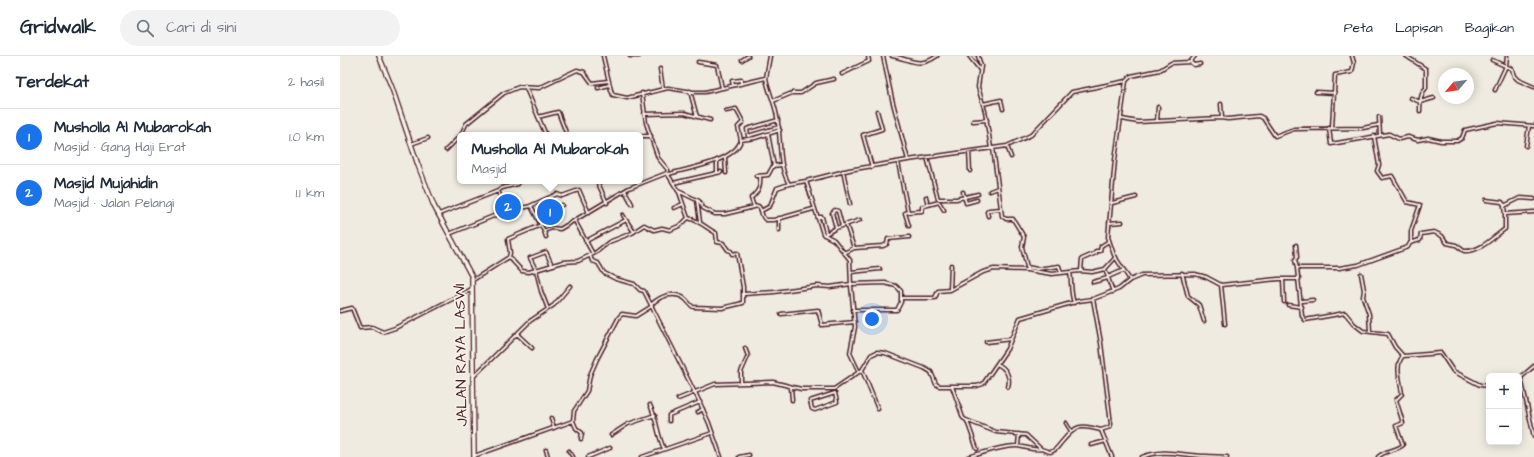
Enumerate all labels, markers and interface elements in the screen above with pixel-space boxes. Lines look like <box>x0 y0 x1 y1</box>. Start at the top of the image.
search box <box>120 10 400 46</box>
text: Gridwalk <box>20 14 96 41</box>
icon: search <box>134 17 156 39</box>
text: Cari di sini <box>166 17 236 38</box>
text: Peta <box>1344 18 1373 38</box>
text: Lapisan <box>1395 18 1443 38</box>
text: Bagikan <box>1465 18 1514 38</box>
north arrow <box>1438 68 1474 104</box>
text: Terdekat <box>16 70 89 94</box>
text: 2 hasil <box>288 73 324 91</box>
text: Musholla Al Mubarokah <box>54 117 211 138</box>
text: 1 <box>28 128 30 146</box>
text: 1.0 km <box>289 128 324 146</box>
popup <box>457 132 643 184</box>
text: Masjid · Gang Haji Erat <box>54 138 186 156</box>
text: Musholla Al Mubarokah <box>472 139 628 160</box>
text: Masjid <box>472 160 506 178</box>
text: Masjid Mujahidin <box>54 173 158 194</box>
text: 2 <box>25 184 33 202</box>
text: 1.1 km <box>296 184 324 202</box>
pin: 2 <box>495 192 521 222</box>
text: Masjid · Jalan Pelangi <box>54 194 174 212</box>
pin: 1 <box>537 197 563 227</box>
street label: JALAN RAYA LASWI <box>449 283 473 427</box>
your location <box>862 309 882 329</box>
map controls <box>1486 373 1522 445</box>
button: + <box>1486 373 1522 409</box>
button: − <box>1486 409 1522 445</box>

